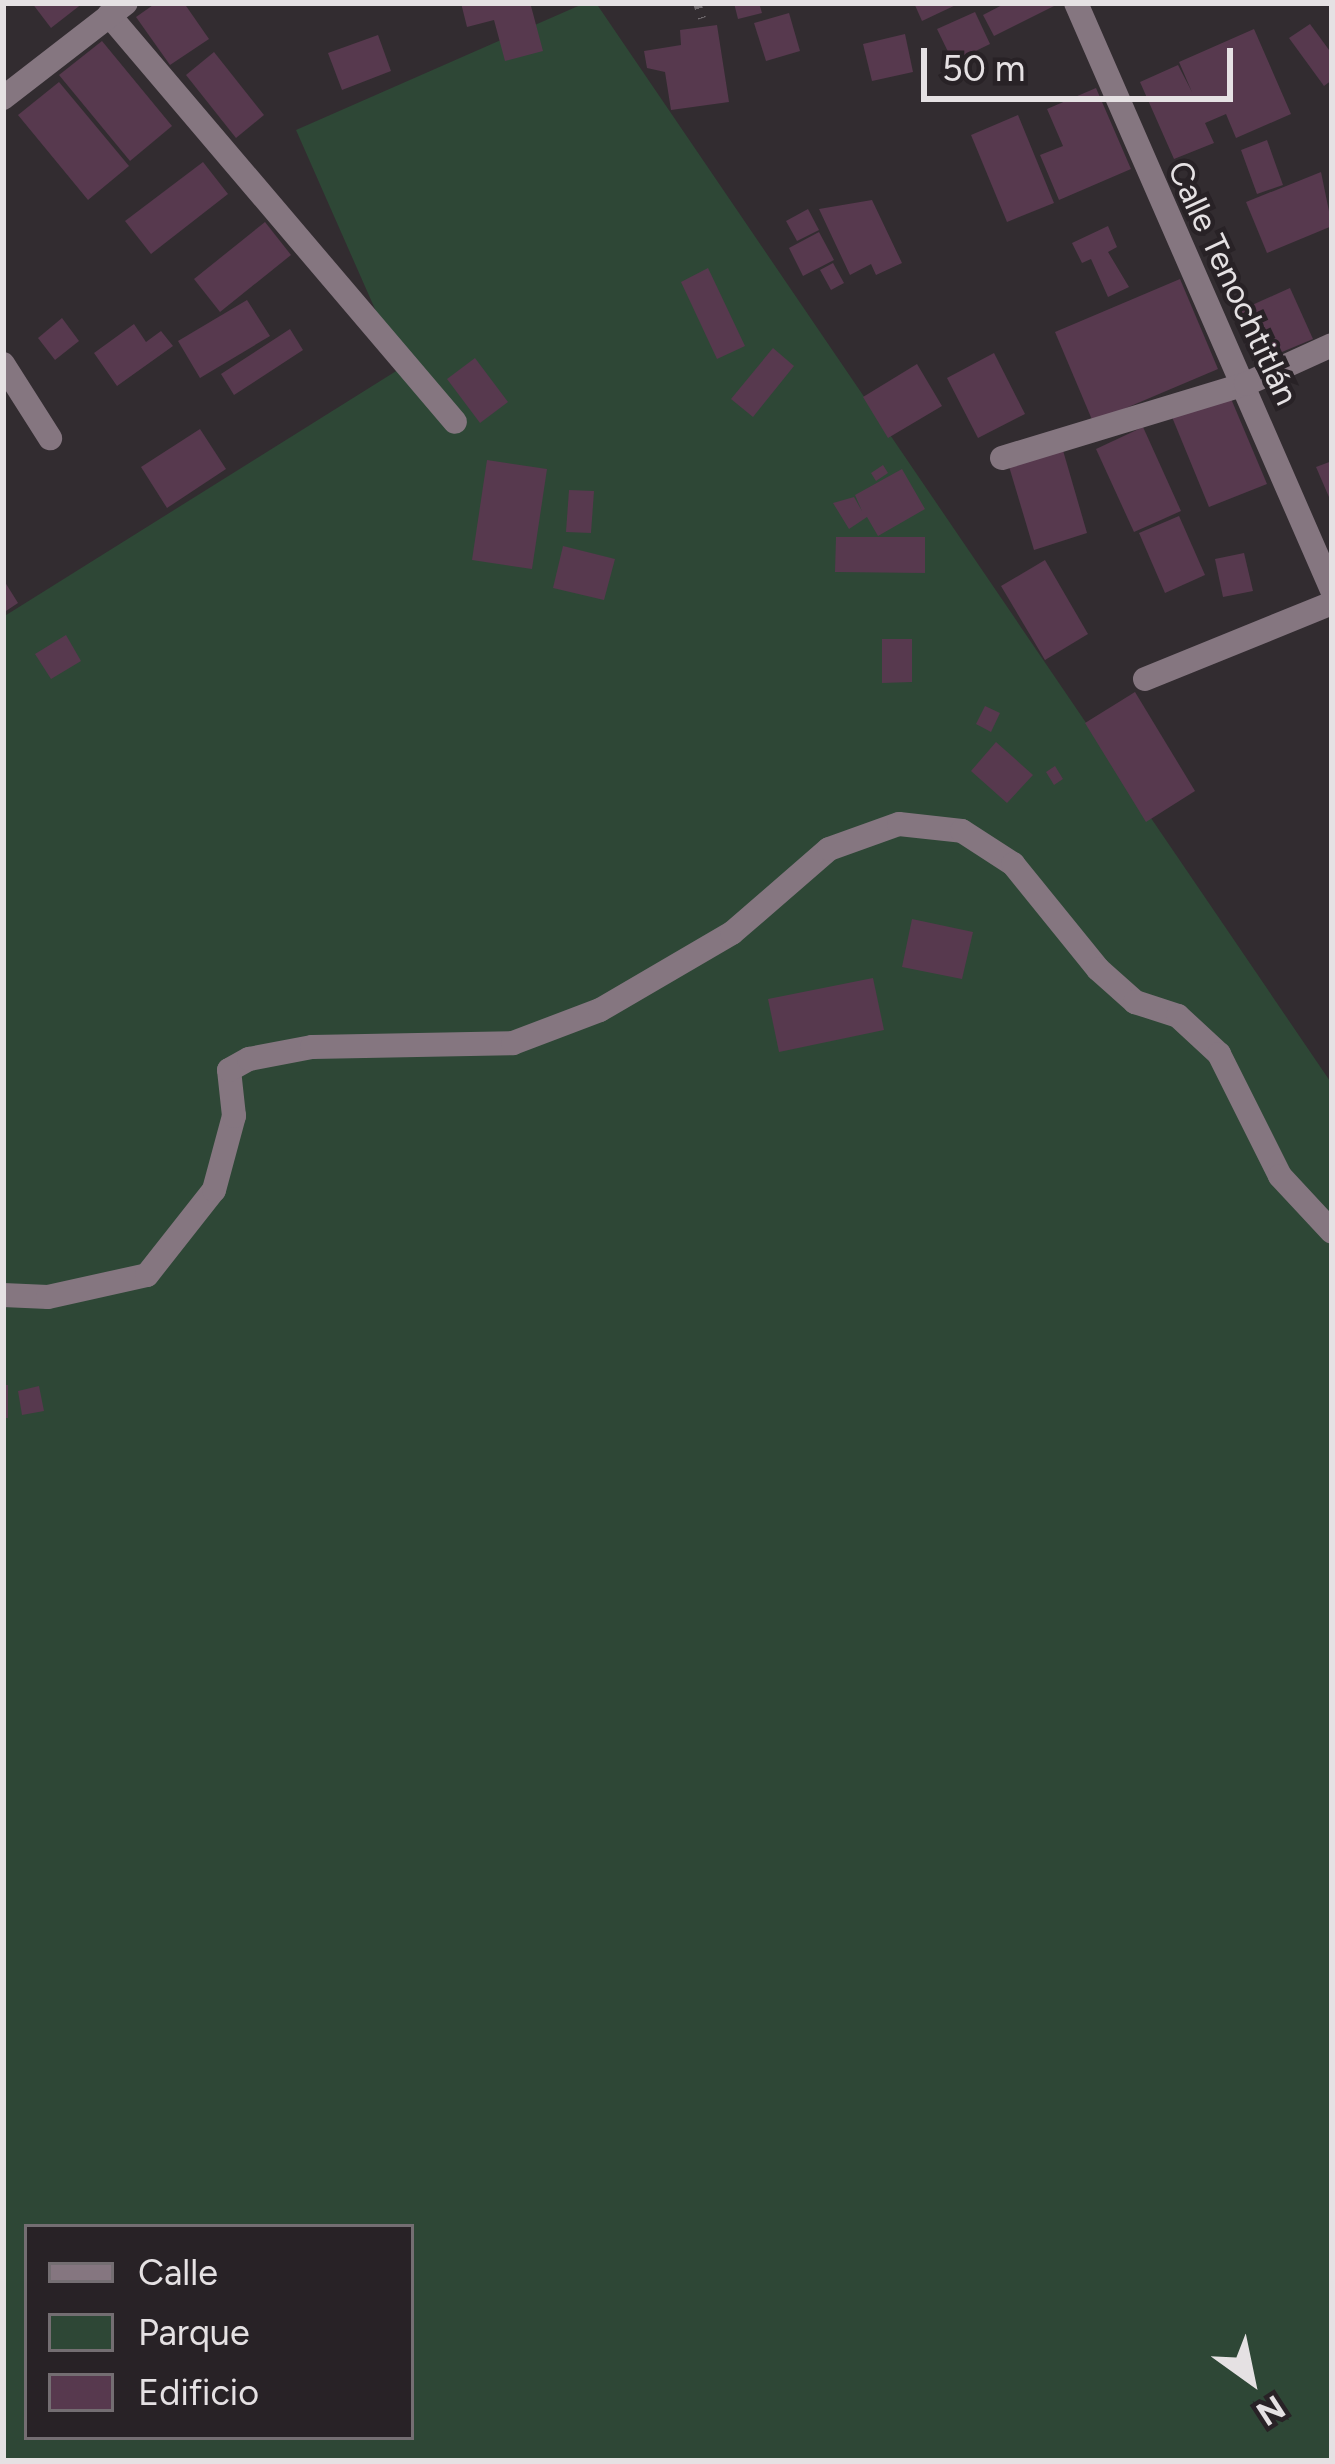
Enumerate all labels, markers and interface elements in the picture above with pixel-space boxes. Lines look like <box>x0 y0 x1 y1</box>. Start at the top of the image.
scale bar <box>927 24 1239 98</box>
text: 50 m <box>942 47 1025 90</box>
street label: Calle Tenochtitlán <box>1159 155 1307 411</box>
legend <box>24 2224 414 2440</box>
text: Calle <box>138 2251 218 2294</box>
text: Parque <box>138 2311 250 2354</box>
north arrow <box>1191 2320 1311 2440</box>
text: Edificio <box>138 2371 259 2414</box>
text: N <box>1250 2387 1292 2434</box>

